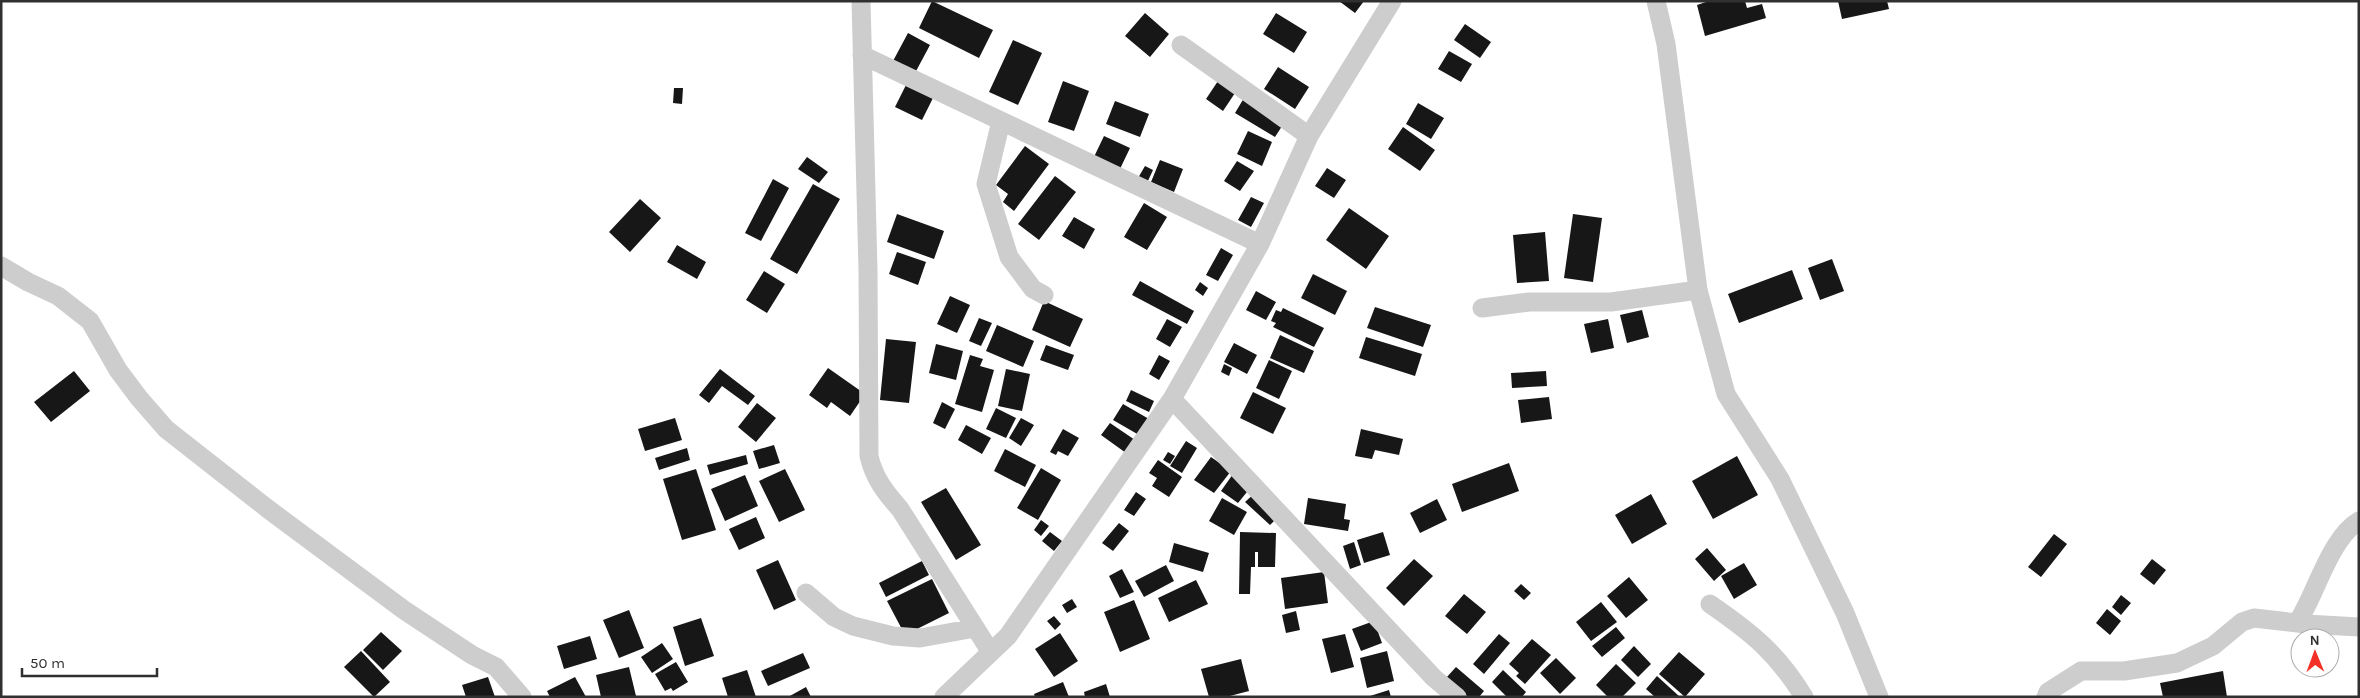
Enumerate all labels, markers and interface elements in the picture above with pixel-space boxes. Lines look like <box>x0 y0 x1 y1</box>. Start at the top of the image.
north arrow <box>2290 628 2340 678</box>
text: N <box>2310 632 2320 649</box>
scale bar <box>22 646 158 678</box>
text: 50 m <box>30 654 65 672</box>

